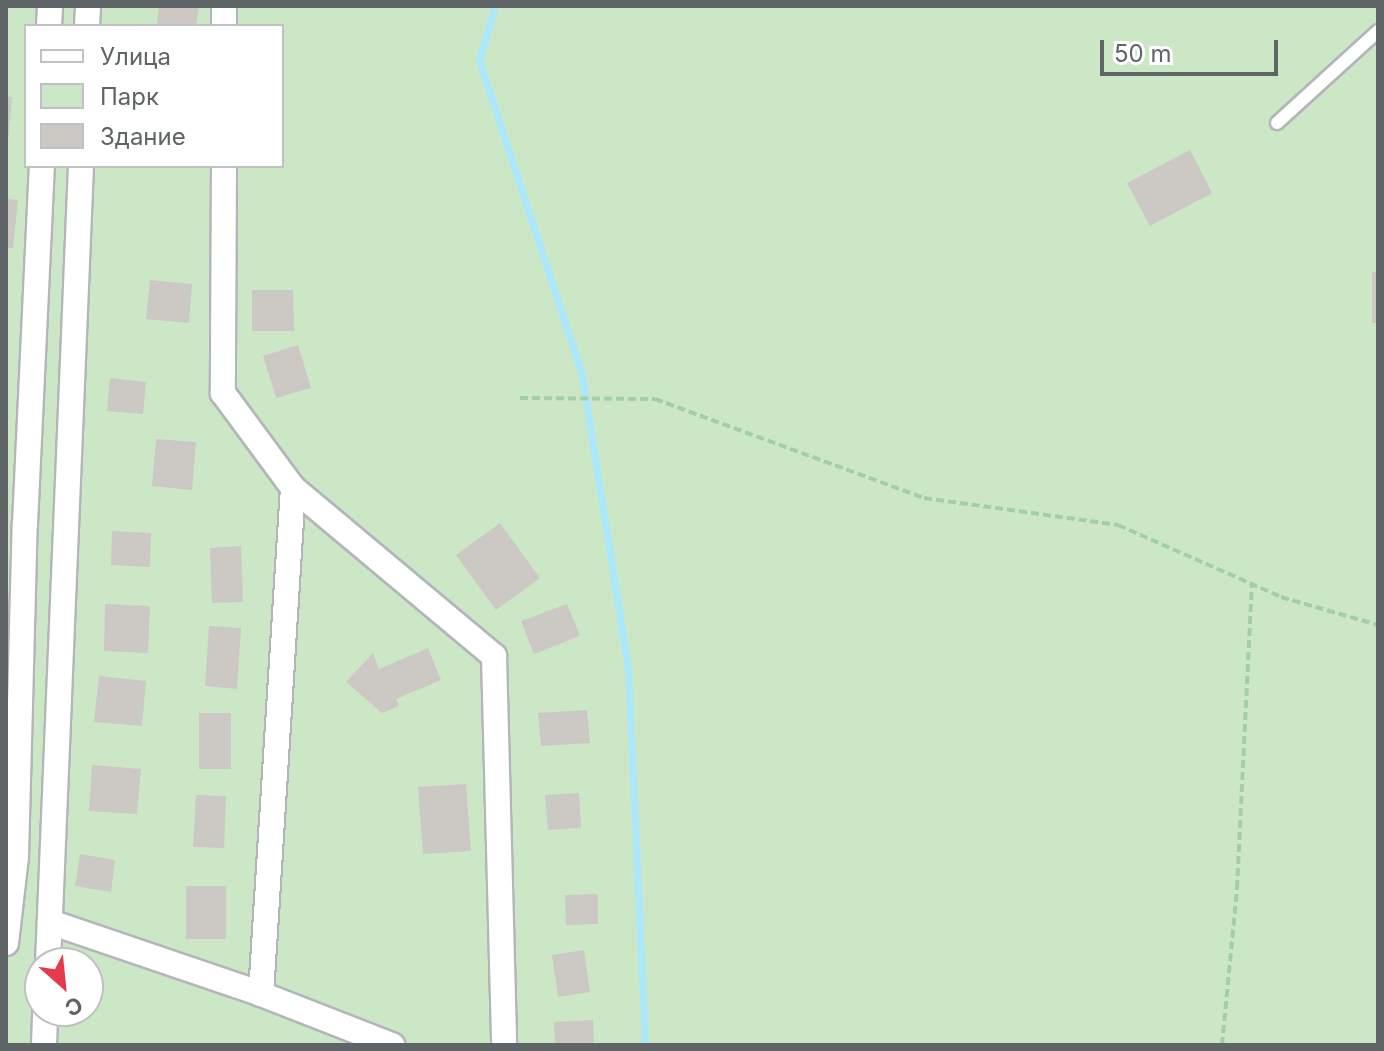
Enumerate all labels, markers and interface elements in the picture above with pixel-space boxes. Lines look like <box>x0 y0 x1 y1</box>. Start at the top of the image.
legend <box>24 24 284 168</box>
scale bar <box>1104 24 1282 74</box>
text: 50 m <box>1114 39 1172 68</box>
text: Улица <box>100 42 171 71</box>
text: Парк <box>100 82 159 111</box>
text: Здание <box>100 122 186 151</box>
north arrow <box>24 947 104 1027</box>
text: С <box>61 991 87 1022</box>

